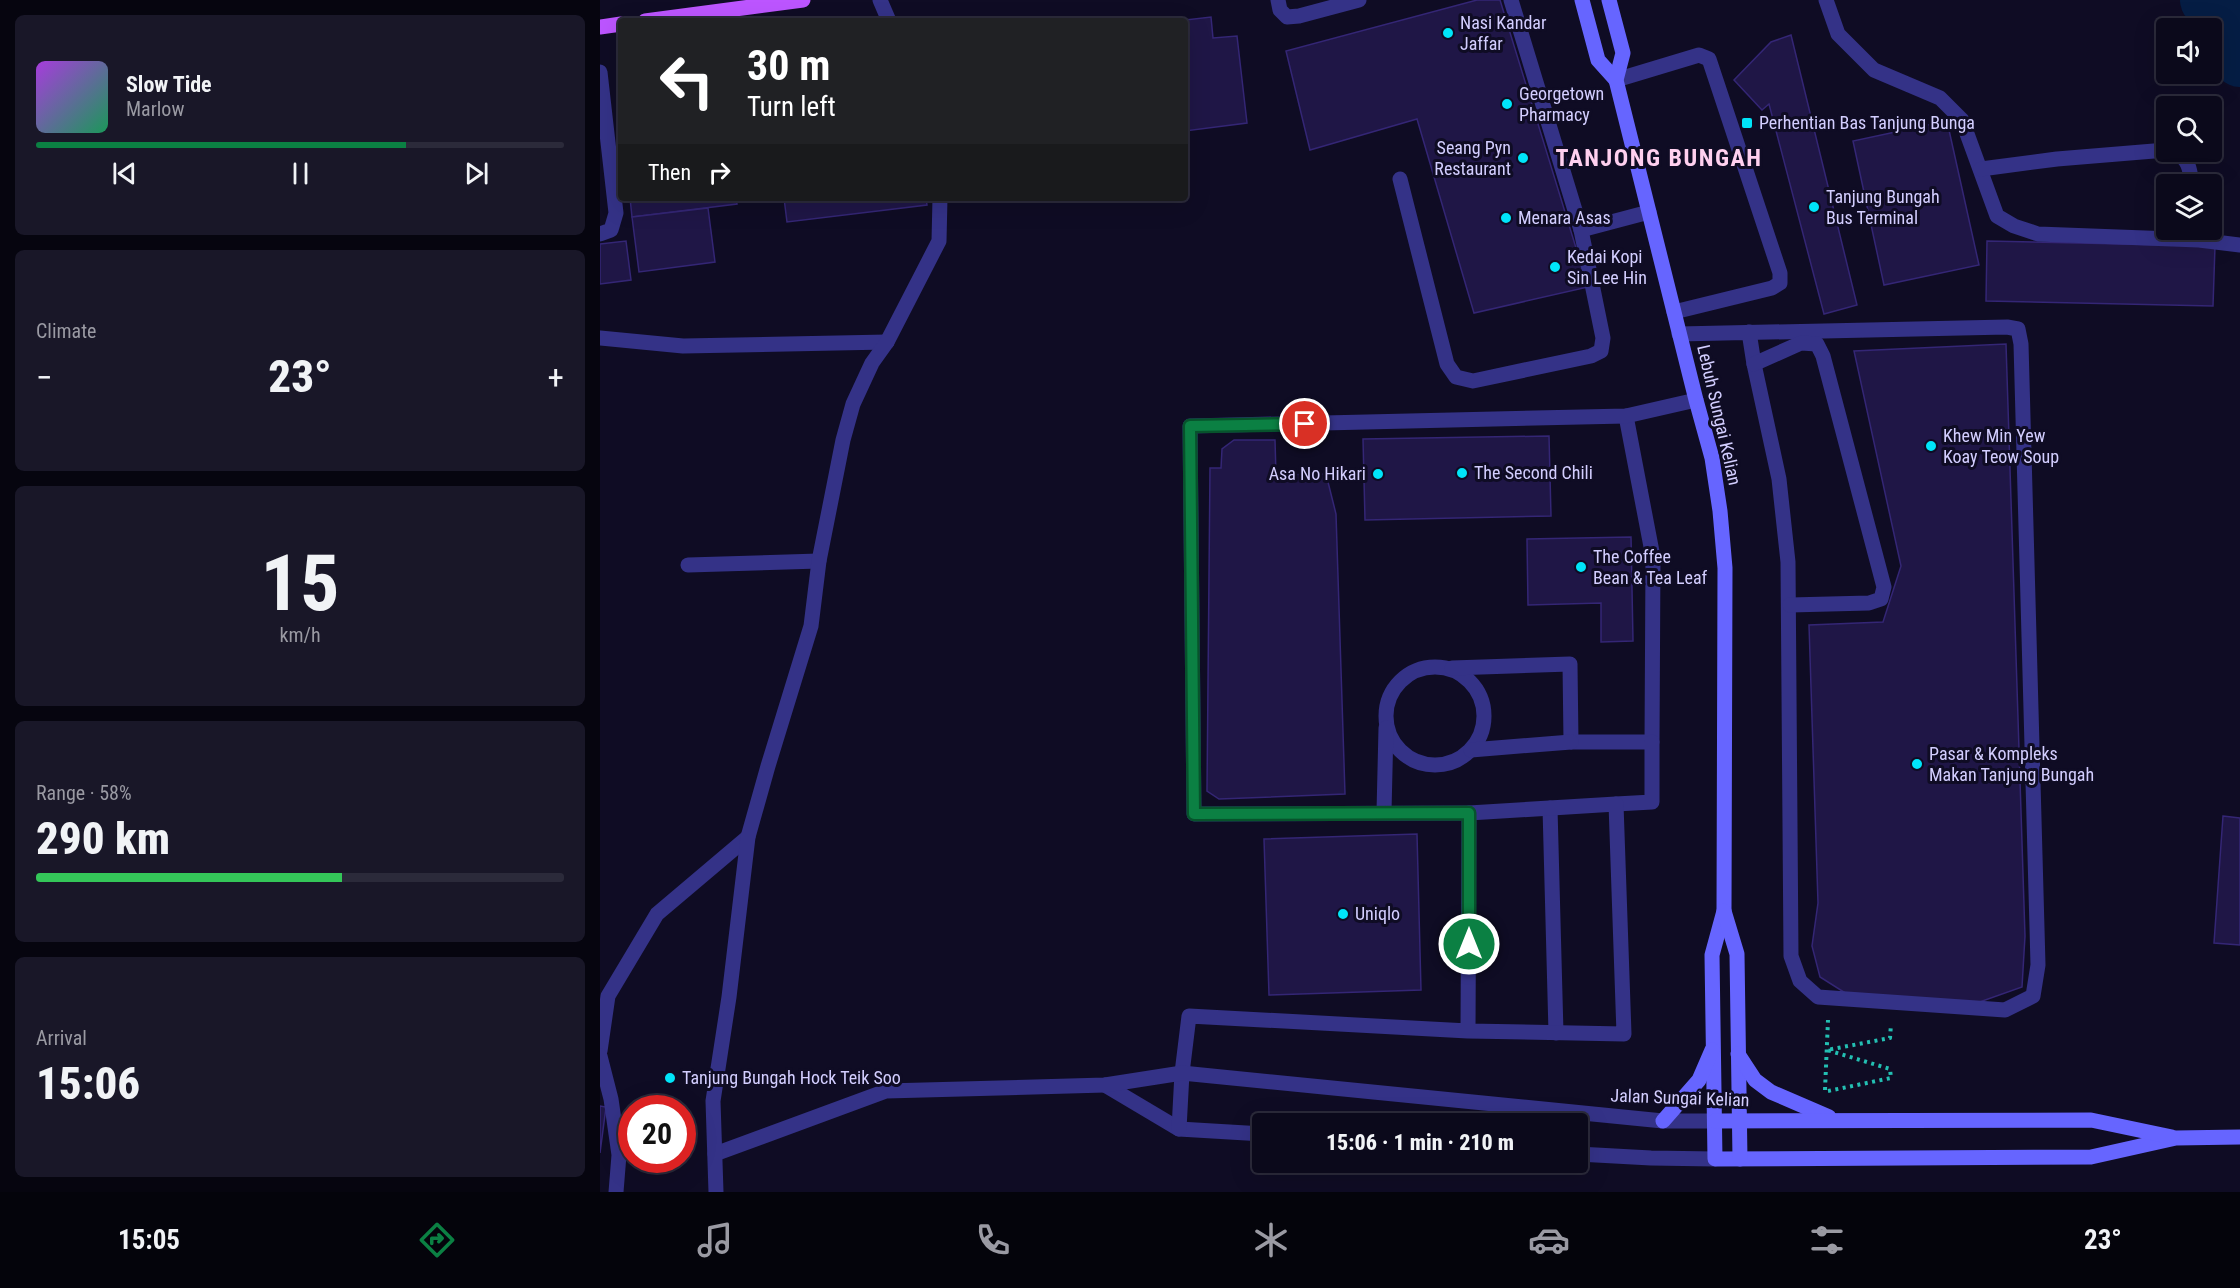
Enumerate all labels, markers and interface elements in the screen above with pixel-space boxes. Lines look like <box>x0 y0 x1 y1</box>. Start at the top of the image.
place label: Nasi Kandar Jaffar <box>1460 12 1547 54</box>
map controls <box>2156 18 2222 240</box>
button: sound <box>2156 18 2222 84</box>
marker: Nasi Kandar Jaffar <box>1441 26 1455 40</box>
text: 30 m <box>747 41 830 90</box>
icon: left <box>648 42 726 120</box>
text: Slow Tide <box>126 72 212 97</box>
place label: Georgetown Pharmacy <box>1519 83 1604 125</box>
text: Turn left <box>747 91 836 123</box>
button: search <box>2156 96 2222 162</box>
text: Marlow <box>126 97 184 121</box>
marker: Georgetown Pharmacy <box>1500 97 1514 111</box>
place label: Perhentian Bas Tanjung Bunga <box>1759 112 1975 133</box>
marker: Perhentian Bas Tanjung Bunga <box>1740 116 1754 130</box>
place label: Seang Pyn Restaurant <box>1434 137 1511 179</box>
district label: TANJONG BUNGAH <box>1555 144 1763 172</box>
marker: Seang Pyn Restaurant <box>1516 151 1530 165</box>
icon: right <box>703 156 736 189</box>
icon: previous <box>108 157 141 190</box>
icon: pause <box>284 157 317 190</box>
icon: next <box>460 157 493 190</box>
text: Then <box>648 160 691 185</box>
button: layers <box>2156 174 2222 240</box>
place label: Tanjung Bungah Bus Terminal <box>1826 186 1940 228</box>
marker: Tanjung Bungah Bus Terminal <box>1807 200 1821 214</box>
place label: Menara Asas <box>1518 207 1611 228</box>
marker: Menara Asas <box>1499 211 1513 225</box>
place label: Kedai Kopi Sin Lee Hin <box>1567 246 1647 288</box>
marker: Kedai Kopi Sin Lee Hin <box>1548 260 1562 274</box>
text: Climate <box>36 319 96 343</box>
street label: Lebuh Sungai Kelian <box>1693 343 1746 487</box>
text: 23° <box>268 350 332 403</box>
text: − <box>36 358 53 397</box>
text: + <box>548 358 564 397</box>
pin <box>1279 398 1330 449</box>
icon: arrive <box>1288 407 1321 440</box>
place label: Khew Min Yew Koay Teow Soup <box>1943 425 2059 467</box>
marker: Khew Min Yew Koay Teow Soup <box>1924 439 1938 453</box>
place label: The Second Chili <box>1474 462 1593 483</box>
place label: Asa No Hikari <box>1269 463 1366 484</box>
marker: The Second Chili <box>1455 466 1469 480</box>
marker: Asa No Hikari <box>1371 467 1385 481</box>
text: 15 <box>261 538 339 629</box>
place label: The Coffee Bean & Tea Leaf <box>1593 546 1708 588</box>
marker: The Coffee Bean & Tea Leaf <box>1574 560 1588 574</box>
text: km/h <box>279 623 321 647</box>
place label: Pasar & Kompleks Makan Tanjung Bungah <box>1929 743 2094 785</box>
marker: Pasar & Kompleks Makan Tanjung Bungah <box>1910 757 1924 771</box>
text: Range · 58% <box>36 781 132 805</box>
text: 290 km <box>36 812 170 865</box>
place label: Uniqlo <box>1355 903 1400 924</box>
marker: Uniqlo <box>1336 907 1350 921</box>
position arrow <box>1437 912 1501 976</box>
text: Arrival <box>36 1026 87 1050</box>
text: 15:06 <box>36 1057 140 1110</box>
place label: Tanjung Bungah Hock Teik Soo <box>682 1067 901 1088</box>
marker: Tanjung Bungah Hock Teik Soo <box>663 1071 677 1085</box>
street label: Jalan Sungai Kelian <box>1610 1085 1750 1110</box>
speed limit sign: 20 <box>618 1095 696 1173</box>
text: 15:06 · 1 min · 210 m <box>1326 1130 1514 1155</box>
icon: directions <box>416 1219 458 1261</box>
icon: music <box>694 1219 736 1261</box>
icon: phone <box>972 1219 1014 1261</box>
icon: climate <box>1250 1219 1292 1261</box>
icon: car <box>1528 1219 1570 1261</box>
icon: filters <box>1806 1219 1848 1261</box>
text: 15:05 <box>118 1224 180 1256</box>
text: 23° <box>2084 1224 2122 1256</box>

